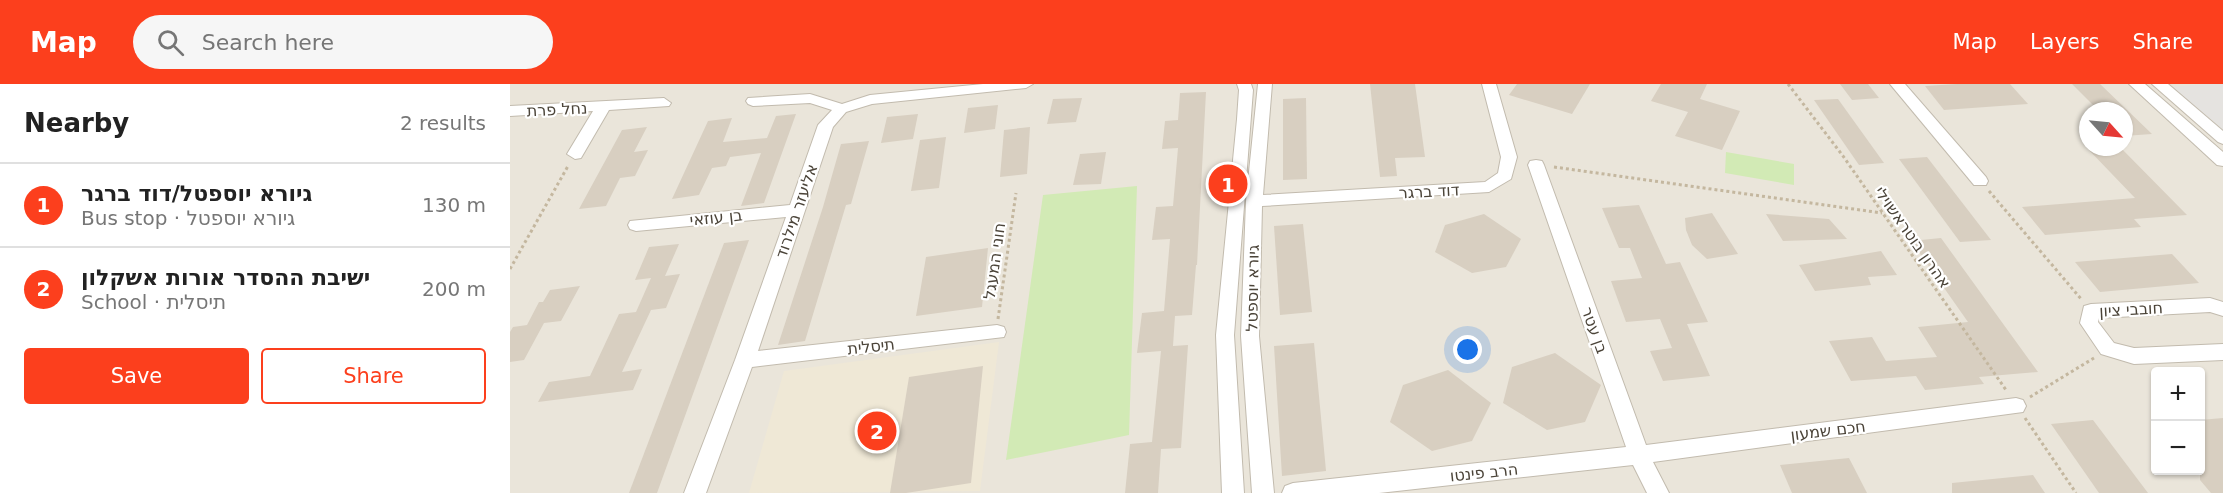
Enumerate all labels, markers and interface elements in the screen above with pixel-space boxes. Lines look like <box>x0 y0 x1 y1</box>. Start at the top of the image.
search box <box>133 15 553 69</box>
text: Map <box>30 26 97 59</box>
icon: search <box>154 26 187 59</box>
text: Search here <box>202 30 334 55</box>
text: Map <box>1953 30 1997 54</box>
text: Layers <box>2030 30 2099 54</box>
text: Share <box>2132 30 2193 54</box>
street label: נחל פרת <box>526 98 588 121</box>
north arrow <box>2079 102 2133 156</box>
text: Nearby <box>24 108 129 138</box>
text: 2 results <box>400 111 486 135</box>
street label: אליעזר מילרוד <box>771 161 822 261</box>
pin: 1 <box>1208 162 1248 206</box>
street label: דוד ברגר <box>1398 180 1460 203</box>
text: גיורא יוספטל/דוד ברגר <box>81 181 312 206</box>
street label: אהרון בוטראשוילי <box>1870 183 1955 292</box>
text: 1 <box>37 193 50 217</box>
text: 130 m <box>422 193 486 217</box>
street label: בן עוזאי <box>689 205 743 230</box>
text: Bus stop · גיורא יוספטל <box>81 206 295 230</box>
street label: חוני המעגל <box>980 222 1009 300</box>
street label: גיורא יוספטל <box>1242 244 1263 332</box>
text: ישיבת ההסדר אורות אשקלון <box>81 265 370 290</box>
text: 2 <box>37 277 50 301</box>
text: 200 m <box>422 277 486 301</box>
text: School · תיסלית <box>81 290 226 314</box>
street label: חובבי ציון <box>2099 298 2163 321</box>
street label: בן עטר <box>1577 304 1612 356</box>
street label: תיסלית <box>846 335 896 358</box>
your location <box>1453 335 1482 364</box>
button: Save <box>24 348 249 404</box>
button: Share <box>261 348 486 404</box>
map controls <box>2151 367 2205 475</box>
button: + <box>2151 367 2205 421</box>
pin: 2 <box>858 408 896 454</box>
street label: חכם שמעון <box>1789 416 1867 445</box>
button: − <box>2151 421 2205 475</box>
street label: הרב פינטו <box>1449 459 1519 486</box>

